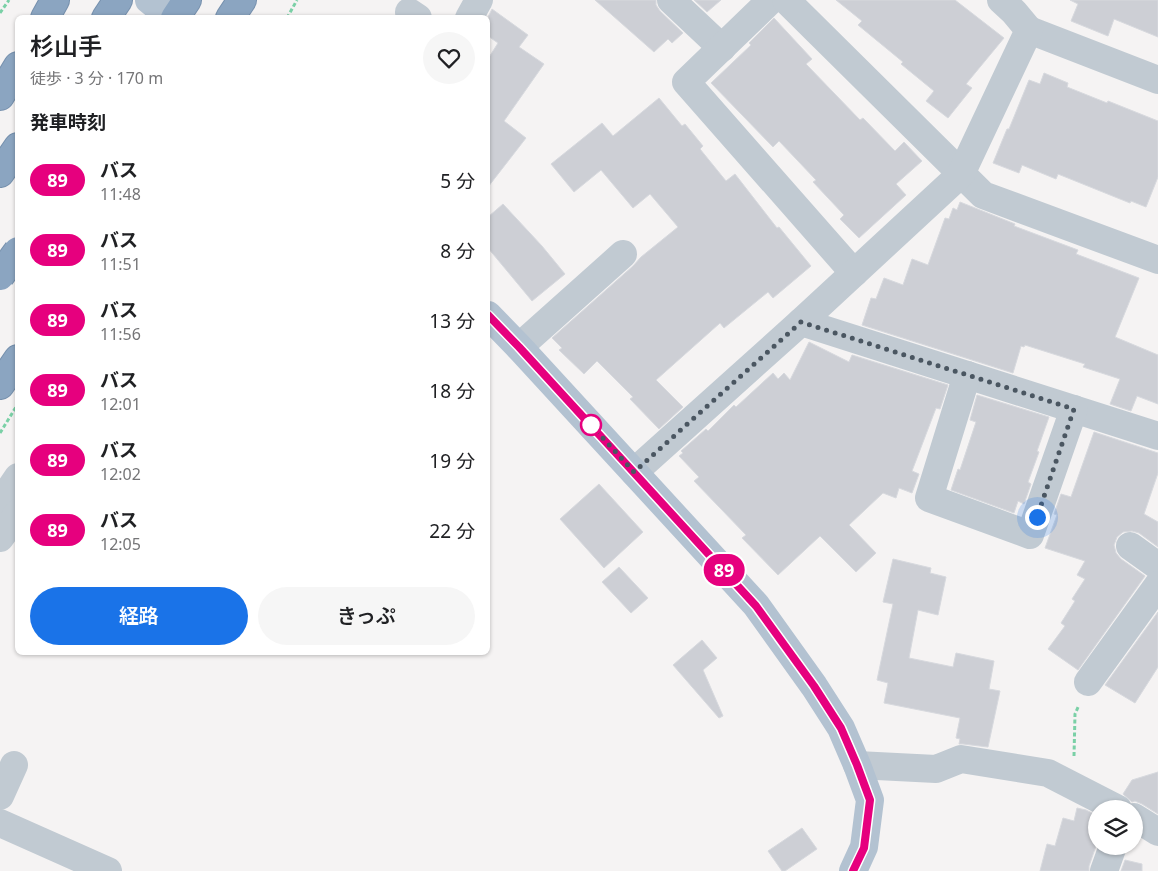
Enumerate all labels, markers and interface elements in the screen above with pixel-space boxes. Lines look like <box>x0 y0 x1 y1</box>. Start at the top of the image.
text: 杉山手 <box>30 29 102 62</box>
button: heart <box>423 32 475 84</box>
text: 徒歩 · 3 分 · 170 m <box>30 67 163 89</box>
text: 発車時刻 <box>30 109 106 135</box>
text: バス <box>100 157 138 183</box>
text: 89 <box>47 168 68 192</box>
text: 5 分 <box>440 168 475 194</box>
text: 11:48 <box>100 183 141 205</box>
text: バス <box>100 227 138 253</box>
text: 89 <box>47 238 68 262</box>
text: 8 分 <box>440 238 475 264</box>
text: 11:51 <box>100 253 141 275</box>
text: バス <box>100 297 138 323</box>
text: 89 <box>47 308 68 332</box>
text: 13 分 <box>429 308 475 334</box>
text: 11:56 <box>100 323 141 345</box>
text: バス <box>100 367 138 393</box>
text: 89 <box>47 378 68 402</box>
text: 18 分 <box>429 378 475 404</box>
text: 12:01 <box>100 393 141 415</box>
unlabelled marker <box>580 414 602 436</box>
text: バス <box>100 437 138 463</box>
text: 89 <box>47 448 68 472</box>
text: 19 分 <box>429 448 475 474</box>
text: 12:02 <box>100 463 141 485</box>
your location <box>1025 505 1050 530</box>
text: バス <box>100 507 138 533</box>
text: 89 <box>47 518 68 542</box>
text: 22 分 <box>429 518 475 544</box>
text: 12:05 <box>100 533 141 555</box>
line badge: 89 <box>702 554 746 586</box>
text: 89 <box>714 558 734 582</box>
button: 経路 <box>30 587 248 645</box>
button: きっぷ <box>258 587 475 645</box>
map controls <box>1088 800 1143 855</box>
button: layers <box>1088 800 1143 855</box>

